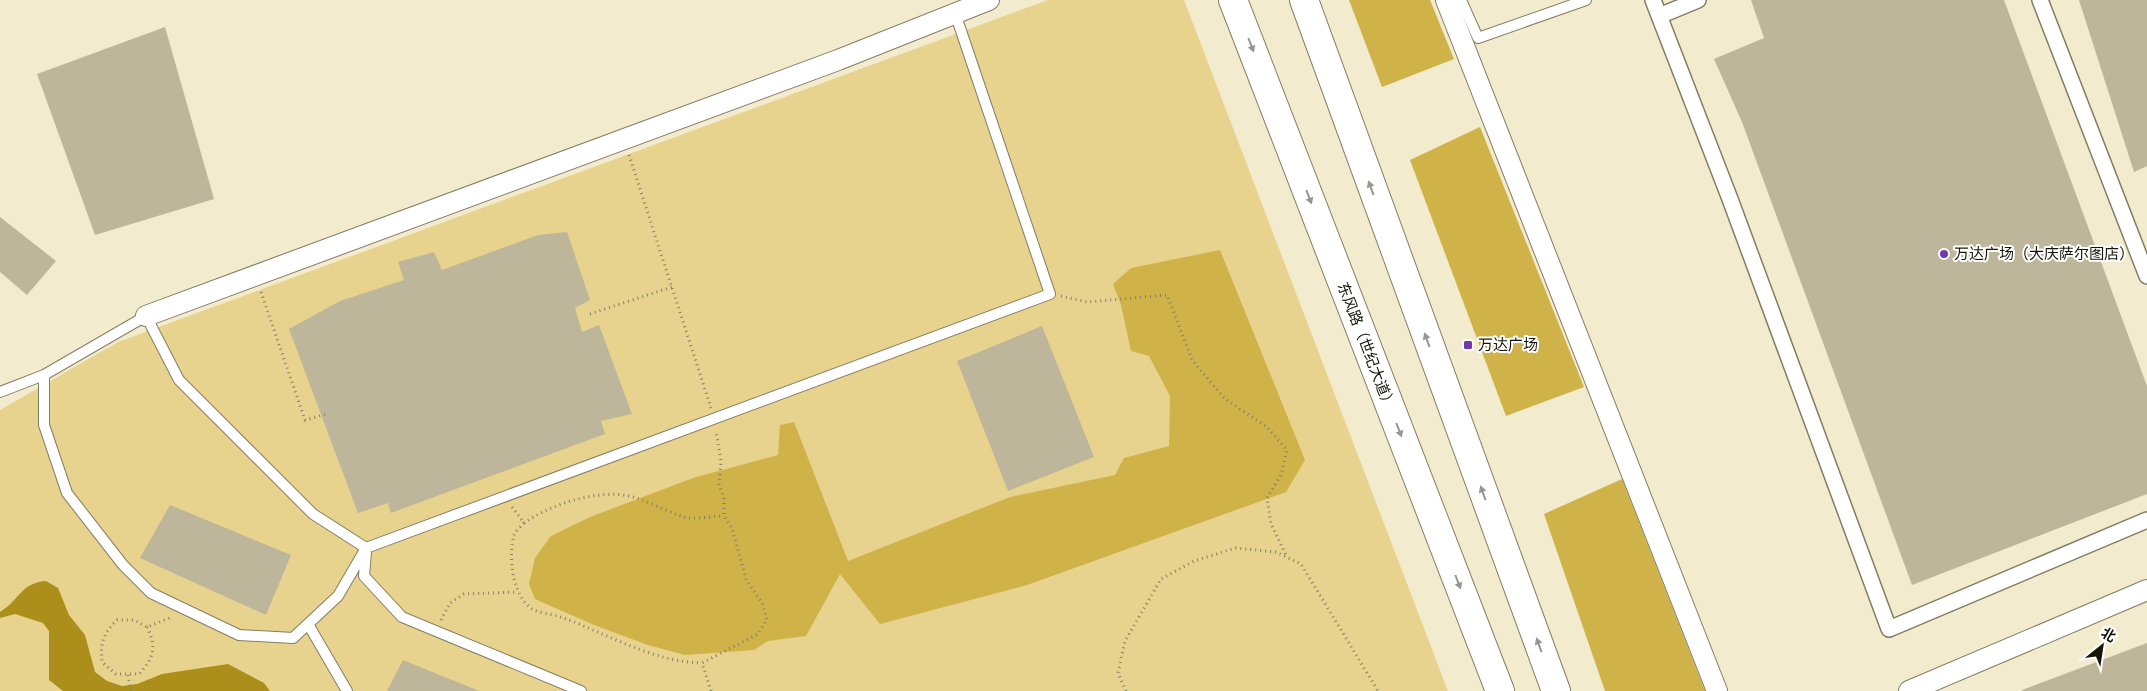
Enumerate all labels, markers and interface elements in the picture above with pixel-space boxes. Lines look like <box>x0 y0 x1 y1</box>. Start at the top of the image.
one-way arrow <box>1248 38 1255 53</box>
one-way arrow <box>1367 180 1374 195</box>
one-way arrow <box>1305 190 1313 205</box>
place label: 万达广场（大庆萨尔图店） <box>1954 245 2134 263</box>
marker: 万达广场（大庆萨尔图店） <box>1938 248 1950 260</box>
street label: 东风路（世纪大道） <box>1333 280 1399 412</box>
one-way arrow <box>1423 333 1430 348</box>
place label: 万达广场 <box>1478 336 1538 354</box>
marker: 万达广场 <box>1462 339 1474 351</box>
one-way arrow <box>1395 423 1403 438</box>
one-way arrow <box>1479 485 1487 500</box>
one-way arrow <box>1454 575 1462 590</box>
north arrow <box>2077 621 2127 671</box>
text: 北 <box>2098 624 2119 646</box>
one-way arrow <box>1535 637 1543 652</box>

